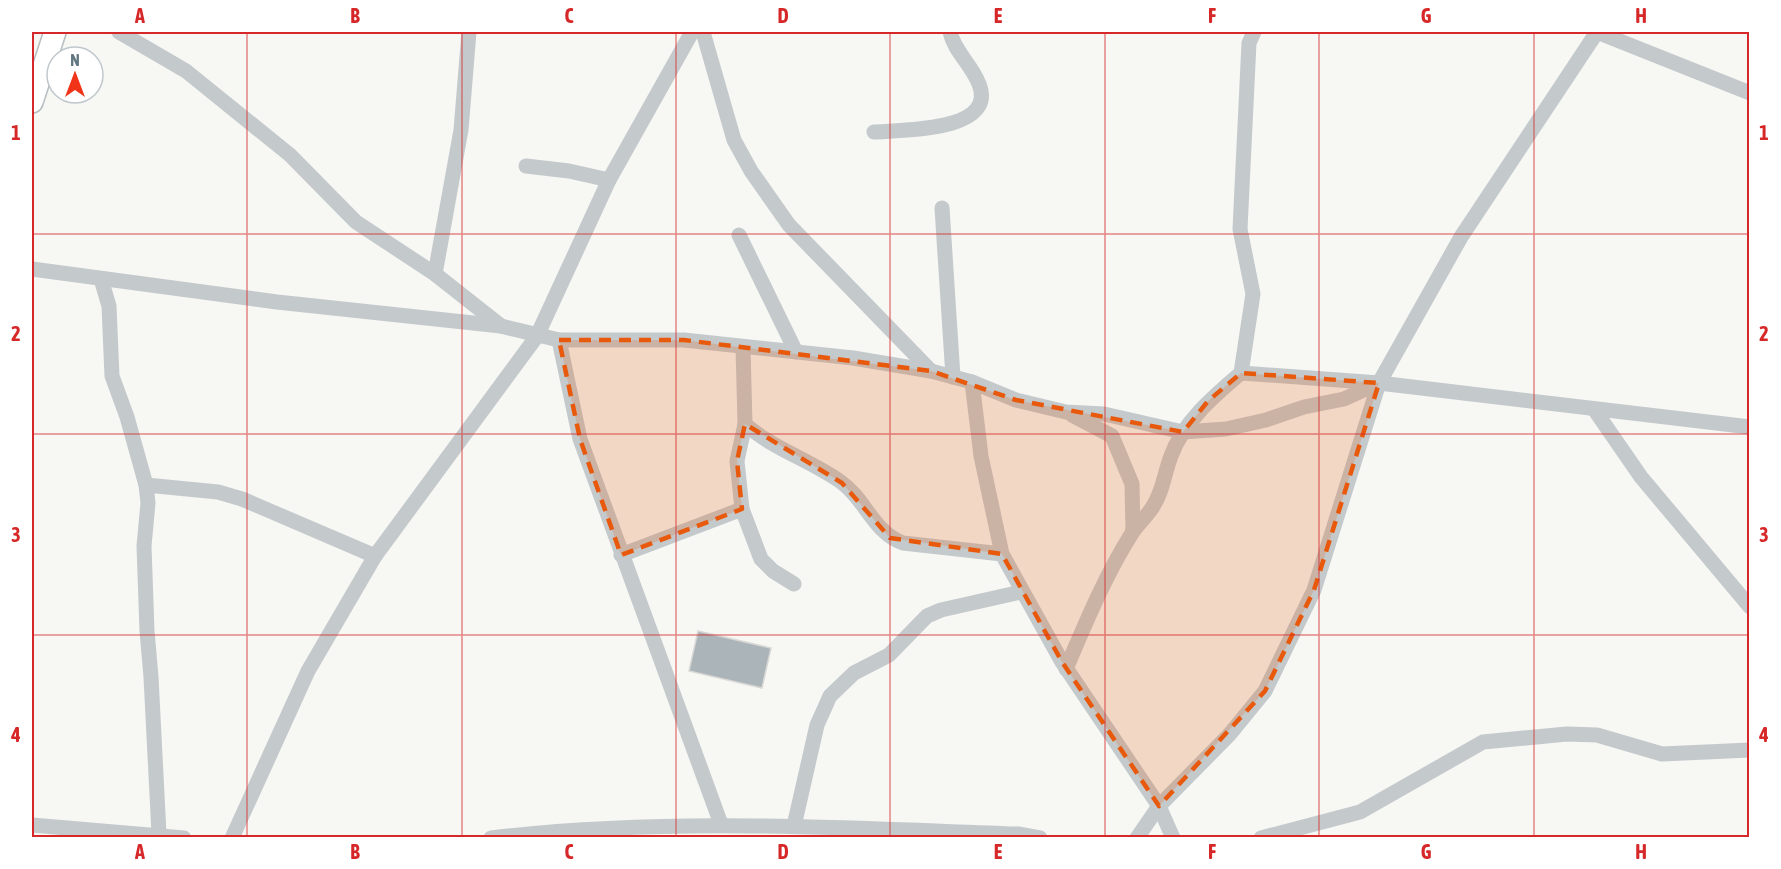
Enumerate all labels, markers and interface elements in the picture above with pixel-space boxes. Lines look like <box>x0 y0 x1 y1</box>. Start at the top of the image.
text: A <box>134 4 145 27</box>
text: B <box>350 4 360 27</box>
text: C <box>565 4 574 27</box>
text: D <box>777 4 789 27</box>
text: E <box>994 4 1003 27</box>
text: F <box>1208 4 1216 27</box>
text: G <box>1421 4 1432 27</box>
text: H <box>1635 4 1647 27</box>
north arrow <box>45 45 105 105</box>
text: N <box>70 51 80 69</box>
text: 1 <box>11 121 21 144</box>
text: 1 <box>1759 121 1769 144</box>
text: 2 <box>11 322 21 345</box>
text: 2 <box>1759 322 1769 345</box>
text: 3 <box>11 523 21 546</box>
text: 3 <box>1759 523 1769 546</box>
text: 4 <box>10 723 21 746</box>
text: 4 <box>1758 723 1769 746</box>
text: A <box>134 840 145 863</box>
text: B <box>350 840 360 863</box>
text: C <box>565 840 574 863</box>
text: D <box>777 840 789 863</box>
text: E <box>994 840 1003 863</box>
text: F <box>1208 840 1216 863</box>
text: G <box>1421 840 1432 863</box>
text: H <box>1635 840 1647 863</box>

